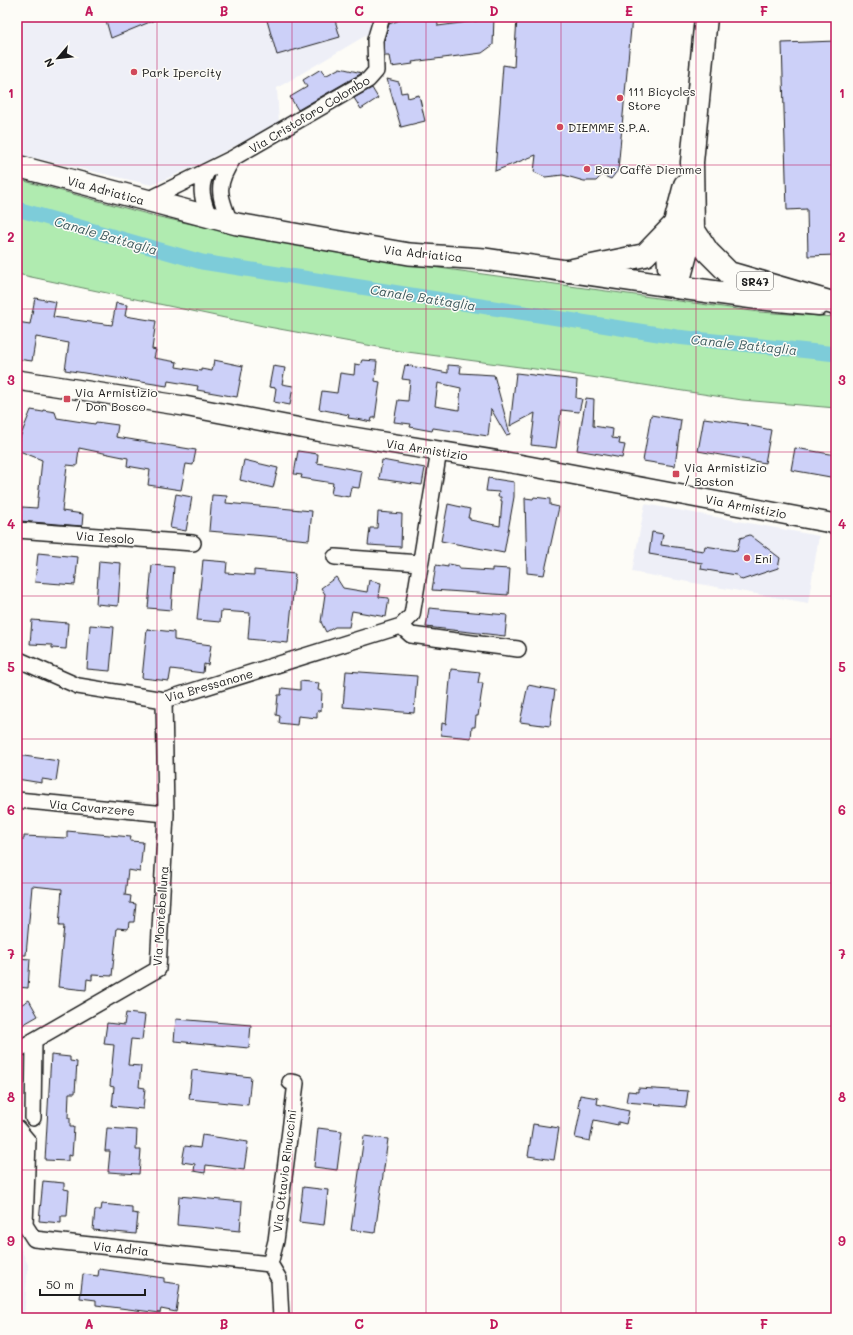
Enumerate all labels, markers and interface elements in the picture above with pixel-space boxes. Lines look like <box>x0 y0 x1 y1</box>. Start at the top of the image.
text: A <box>84 2 94 19</box>
text: B <box>220 2 229 19</box>
text: C <box>354 2 364 19</box>
text: D <box>489 2 499 19</box>
text: E <box>625 2 633 19</box>
text: F <box>760 2 768 19</box>
north arrow <box>38 38 78 78</box>
text: N <box>40 56 57 70</box>
place label: Park Ipercity <box>142 64 221 80</box>
marker: Park Ipercity <box>129 67 139 77</box>
street label: Via Cristoforo Colombo <box>246 72 372 156</box>
place label: 111 Bicycles Store <box>628 83 696 113</box>
text: 1 <box>8 84 14 101</box>
text: 1 <box>839 84 845 101</box>
marker: 111 Bicycles Store <box>615 93 625 103</box>
place label: DIEMME S.P.A. <box>568 119 650 135</box>
marker: DIEMME S.P.A. <box>555 122 565 132</box>
place label: Bar Caffè Diemme <box>595 161 702 177</box>
marker: Bar Caffè Diemme <box>582 164 592 174</box>
street label: Via Adriatica <box>66 172 146 208</box>
water label: Canale Battaglia <box>52 212 160 258</box>
text: 2 <box>7 228 15 245</box>
text: 2 <box>838 228 846 245</box>
street label: Via Adriatica <box>383 241 463 265</box>
road number: SR47 <box>737 272 773 290</box>
water label: Canale Battaglia <box>369 280 477 314</box>
water label: Canale Battaglia <box>690 330 798 358</box>
text: 3 <box>7 371 15 388</box>
text: 3 <box>838 371 846 388</box>
place label: Via Armistizio / Don Bosco <box>75 384 158 414</box>
marker: Via Armistizio / Don Bosco <box>62 394 72 404</box>
street label: Via Armistizio <box>385 435 469 463</box>
place label: Via Armistizio / Boston <box>684 459 767 489</box>
marker: Via Armistizio / Boston <box>671 469 681 479</box>
street label: Via Armistizio <box>704 490 788 522</box>
text: 4 <box>7 515 15 532</box>
text: 4 <box>838 515 846 532</box>
street label: Via Iesolo <box>75 527 135 547</box>
place label: Eni <box>755 550 772 566</box>
marker: Eni <box>742 553 752 563</box>
text: 5 <box>7 658 15 675</box>
text: 5 <box>838 658 846 675</box>
street label: Via Bressanone <box>163 665 255 705</box>
street label: Via Cavarzere <box>48 795 136 819</box>
text: 6 <box>7 801 15 818</box>
text: 6 <box>838 801 846 818</box>
street label: Via Montebelluna <box>149 865 171 967</box>
text: 7 <box>7 945 15 962</box>
text: 7 <box>838 945 846 962</box>
text: 8 <box>7 1088 15 1105</box>
text: 8 <box>838 1088 846 1105</box>
street label: Via Ottavio Rinuccini <box>269 1109 299 1233</box>
text: 9 <box>7 1232 15 1249</box>
text: 9 <box>838 1232 846 1249</box>
street label: Via Adria <box>92 1237 150 1259</box>
scale bar <box>40 1271 145 1297</box>
text: 50 m <box>46 1276 74 1292</box>
text: A <box>84 1315 94 1332</box>
text: B <box>220 1315 229 1332</box>
text: C <box>354 1315 364 1332</box>
text: D <box>489 1315 499 1332</box>
text: E <box>625 1315 633 1332</box>
text: F <box>760 1315 768 1332</box>

